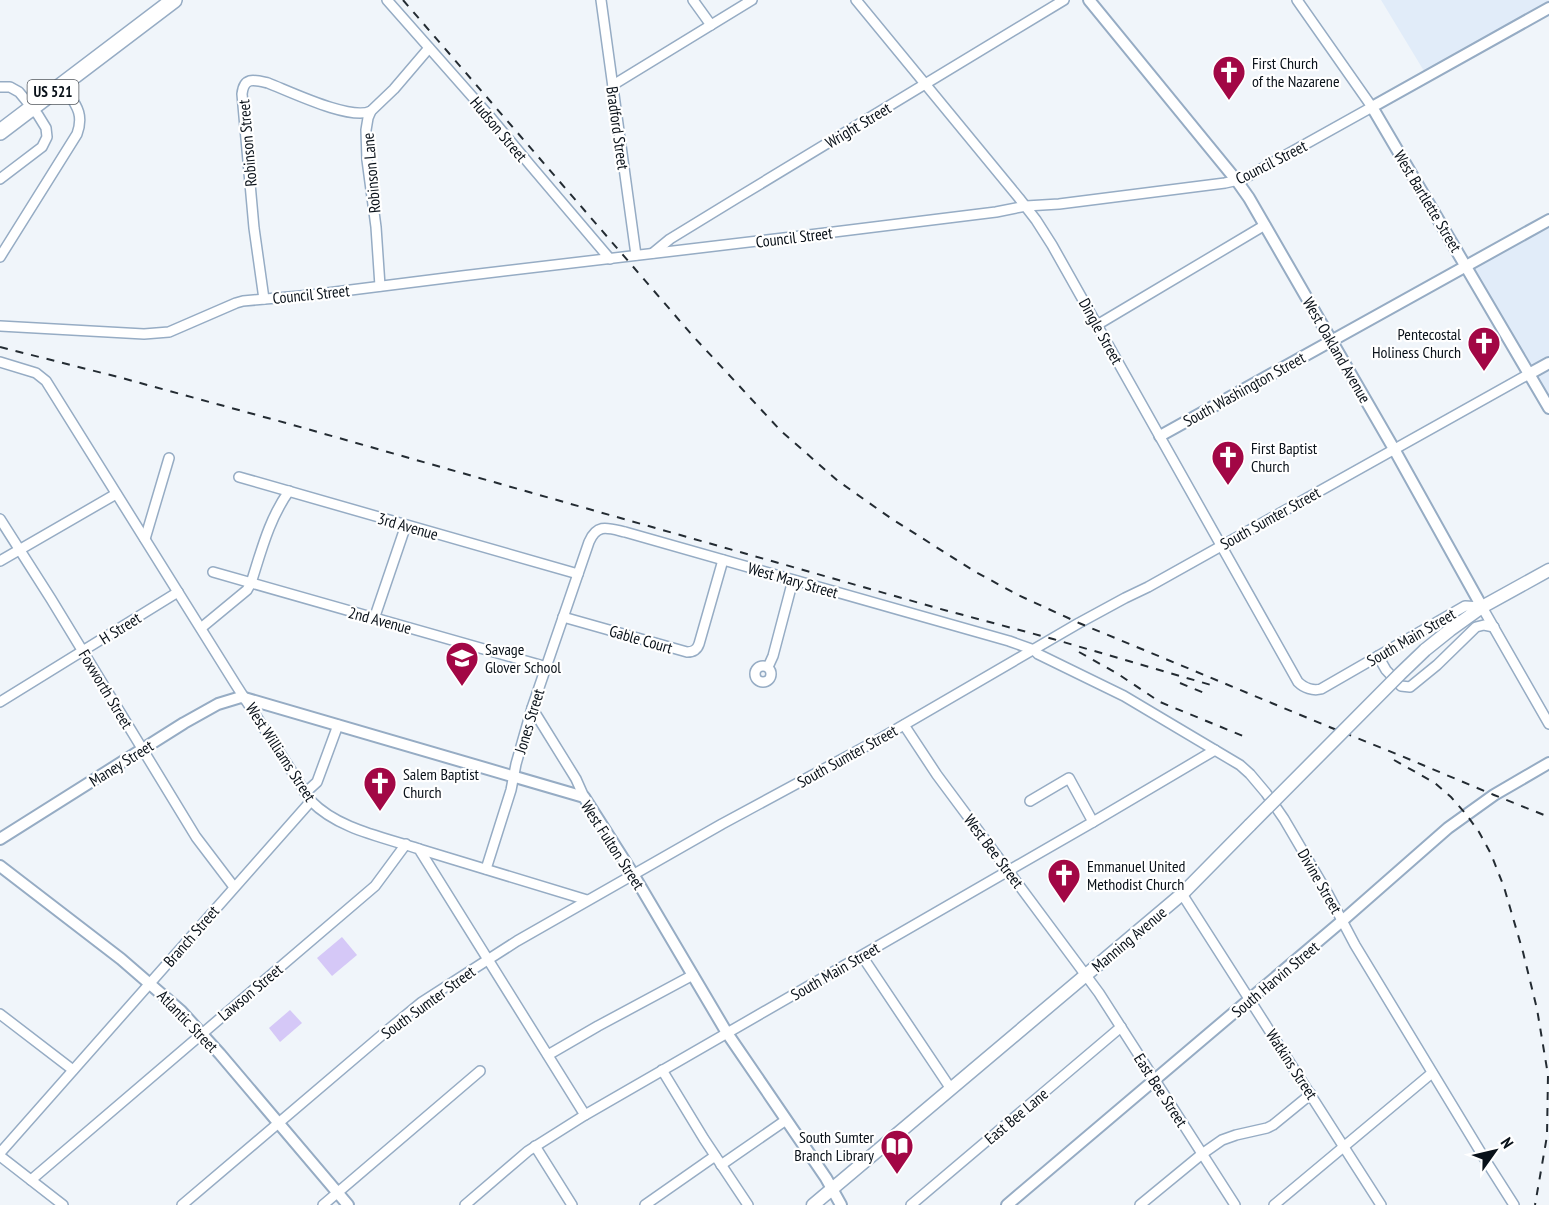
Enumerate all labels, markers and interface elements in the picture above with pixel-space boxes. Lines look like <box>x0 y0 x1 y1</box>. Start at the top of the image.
place label: First Church of the Nazarene <box>1252 53 1340 91</box>
church icon: First Church of the Nazarene <box>1211 54 1247 101</box>
road number: US 521 <box>28 80 78 104</box>
street label: Bradford Street <box>602 85 634 172</box>
street label: Hudson Street <box>466 93 532 166</box>
street label: Wright Street <box>822 97 895 152</box>
street label: Robinson Street <box>233 98 261 187</box>
street label: Robinson Lane <box>358 132 384 214</box>
street label: Council Street <box>1232 135 1310 188</box>
street label: West Bartlette Street <box>1390 146 1467 256</box>
street label: Council Street <box>754 222 834 252</box>
street label: Council Street <box>272 280 351 308</box>
street label: Dingle Street <box>1075 294 1128 368</box>
street label: West Oakland Avenue <box>1299 294 1375 406</box>
place label: Pentecostal Holiness Church <box>1372 324 1461 362</box>
church icon: Pentecostal Holiness Church <box>1466 325 1502 372</box>
street label: South Washington Street <box>1179 347 1309 431</box>
place label: First Baptist Church <box>1251 438 1318 476</box>
church icon: First Baptist Church <box>1210 439 1246 486</box>
street label: South Sumter Street <box>1216 482 1324 554</box>
street label: 3rd Avenue <box>375 508 441 544</box>
street label: West Mary Street <box>746 558 841 603</box>
street label: 2nd Avenue <box>346 602 414 638</box>
street label: South Main Street <box>1363 603 1459 670</box>
street label: H Street <box>96 607 145 648</box>
street label: Gable Court <box>607 620 675 658</box>
place label: Savage Glover School <box>485 639 561 677</box>
school or university icon: Savage Glover School <box>444 640 480 687</box>
street label: Foxworth Street <box>75 646 138 733</box>
street label: Jones Street <box>509 686 548 757</box>
street label: West Williams Street <box>242 699 321 806</box>
street label: South Sumter Street <box>793 720 901 792</box>
street label: Maney Street <box>85 735 157 791</box>
place label: Salem Baptist Church <box>403 764 480 802</box>
church icon: Salem Baptist Church <box>362 765 398 812</box>
street label: West Fulton Street <box>577 797 649 894</box>
street label: West Bee Street <box>960 810 1029 892</box>
street label: Divine Street <box>1293 845 1347 918</box>
place label: Emmanuel United Methodist Church <box>1087 856 1186 894</box>
church icon: Emmanuel United Methodist Church <box>1046 857 1082 904</box>
street label: Branch Street <box>159 901 223 971</box>
street label: Manning Avenue <box>1088 902 1170 976</box>
street label: South Harvin Street <box>1227 936 1323 1021</box>
street label: South Main Street <box>787 937 883 1004</box>
street label: Lawson Street <box>214 959 287 1025</box>
street label: South Sumter Street <box>377 961 479 1043</box>
street label: Atlantic Street <box>153 986 223 1057</box>
street label: Watkins Street <box>1262 1025 1322 1103</box>
street label: East Bee Street <box>1130 1049 1192 1131</box>
street label: East Bee Lane <box>980 1084 1052 1148</box>
north arrow <box>1465 1121 1525 1181</box>
place label: South Sumter Branch Library <box>794 1127 875 1165</box>
library icon: South Sumter Branch Library <box>879 1128 915 1175</box>
text: N <box>1497 1133 1518 1152</box>

